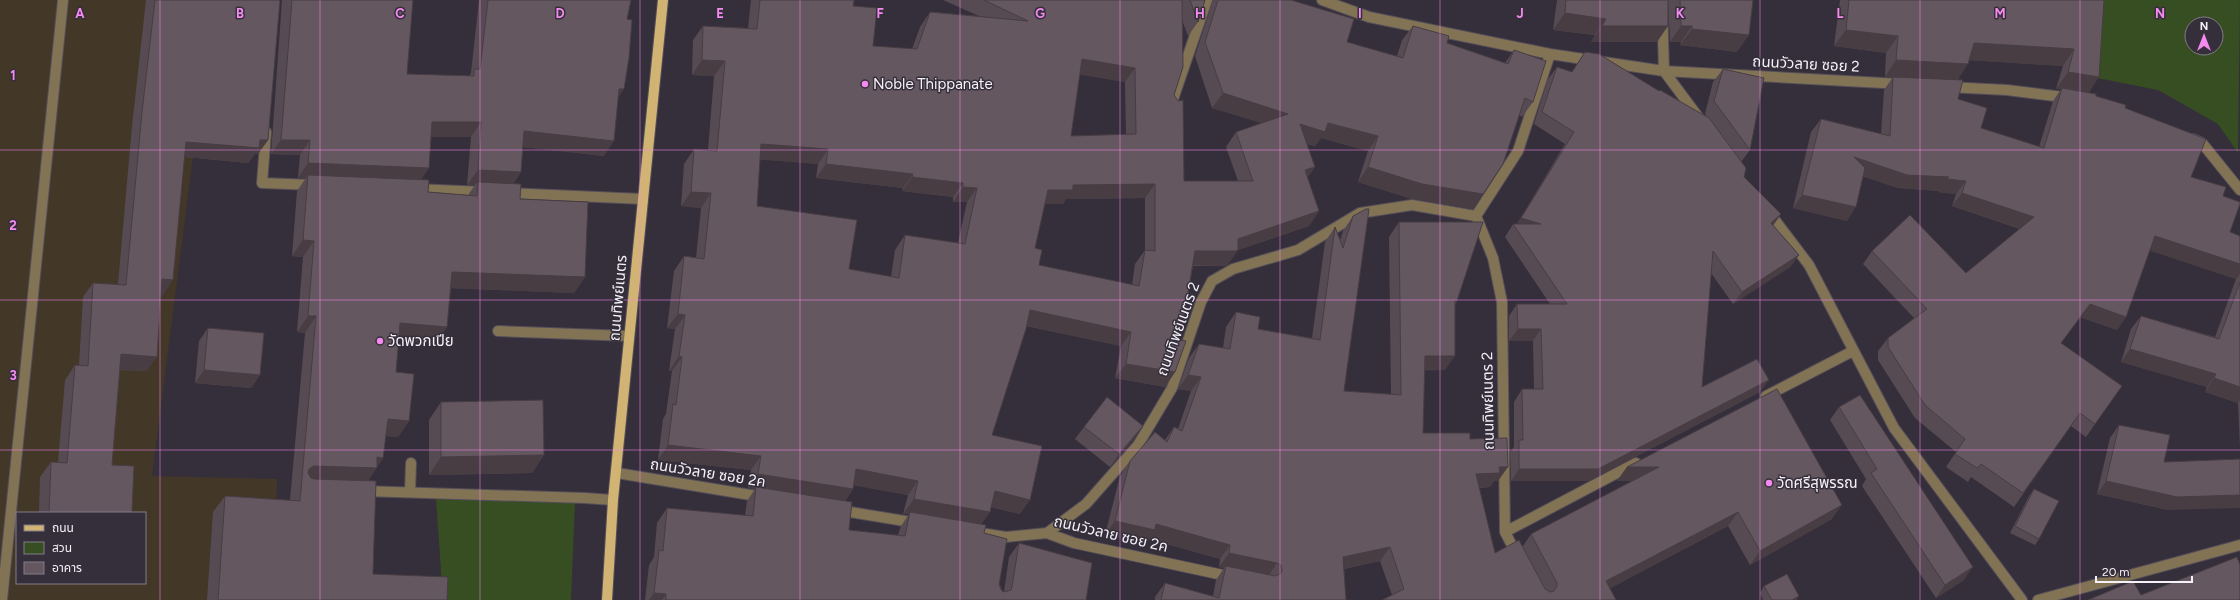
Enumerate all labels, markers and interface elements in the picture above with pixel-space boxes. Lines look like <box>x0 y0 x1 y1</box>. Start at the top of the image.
text: A <box>75 6 85 21</box>
text: B <box>236 6 244 21</box>
text: C <box>395 6 405 21</box>
text: D <box>555 6 565 21</box>
text: E <box>716 6 724 21</box>
text: F <box>876 6 884 21</box>
text: G <box>1035 6 1045 21</box>
text: H <box>1195 6 1205 21</box>
text: I <box>1358 6 1362 21</box>
text: J <box>1516 6 1524 21</box>
text: K <box>1676 6 1685 21</box>
text: L <box>1837 6 1844 21</box>
text: M <box>1994 6 2006 21</box>
text: N <box>2155 6 2165 21</box>
north arrow <box>2184 16 2224 56</box>
text: N <box>2200 20 2208 33</box>
street label: ถนนวัวลาย ซอย 2 <box>1752 52 1860 76</box>
text: 1 <box>10 68 16 83</box>
place label: Noble Thippanate <box>873 75 993 93</box>
marker: Noble Thippanate <box>860 79 870 89</box>
text: 2 <box>9 218 17 233</box>
street label: ถนนทิพย์เนตร <box>605 254 631 342</box>
street label: ถนนทิพย์เนตร 2 <box>1153 280 1203 378</box>
place label: วัดพวกเปีย <box>388 332 454 350</box>
marker: วัดพวกเปีย <box>375 336 385 346</box>
street label: ถนนทิพย์เนตร 2 <box>1478 352 1498 450</box>
text: 3 <box>9 368 17 383</box>
street label: ถนนวัวลาย ซอย 2ค <box>649 455 767 491</box>
place label: วัดศรีสุพรรณ <box>1777 474 1858 492</box>
marker: วัดศรีสุพรรณ <box>1764 478 1774 488</box>
legend <box>16 512 146 584</box>
street label: ถนนวัวลาย ซอย 2ค <box>1052 512 1170 556</box>
text: ถนน <box>52 521 74 535</box>
text: สวน <box>52 541 72 555</box>
scale bar <box>2096 558 2192 584</box>
text: อาคาร <box>52 561 82 575</box>
text: 20 m <box>2102 565 2130 579</box>

